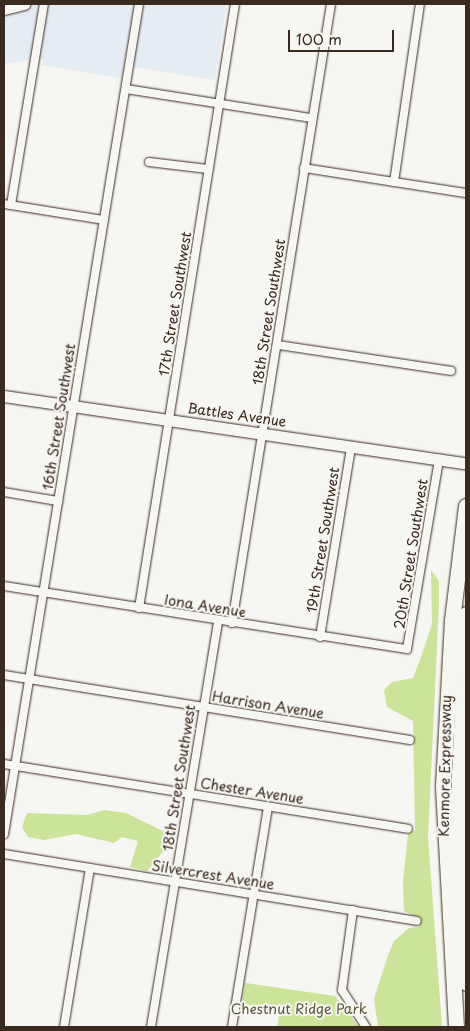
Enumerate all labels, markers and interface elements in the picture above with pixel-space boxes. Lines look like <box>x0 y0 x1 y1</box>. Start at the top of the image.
scale bar <box>290 20 396 52</box>
text: 100 m <box>296 27 342 50</box>
street label: 17th Street Southwest <box>155 230 195 378</box>
street label: 18th Street Southwest <box>249 237 289 387</box>
street label: 16th Street Southwest <box>39 341 79 493</box>
street label: Battles Avenue <box>186 400 288 430</box>
street label: 19th Street Southwest <box>303 465 343 615</box>
street label: 20th Street Southwest <box>391 477 431 631</box>
street label: Iona Avenue <box>163 591 247 621</box>
street label: Harrison Avenue <box>212 688 324 722</box>
street label: Kenmore Expressway <box>435 695 455 837</box>
street label: 18th Street Southwest <box>159 703 199 853</box>
street label: Chester Avenue <box>199 775 305 807</box>
street label: Silvercrest Avenue <box>151 857 275 893</box>
park label: Chestnut Ridge Park <box>231 1001 367 1017</box>

